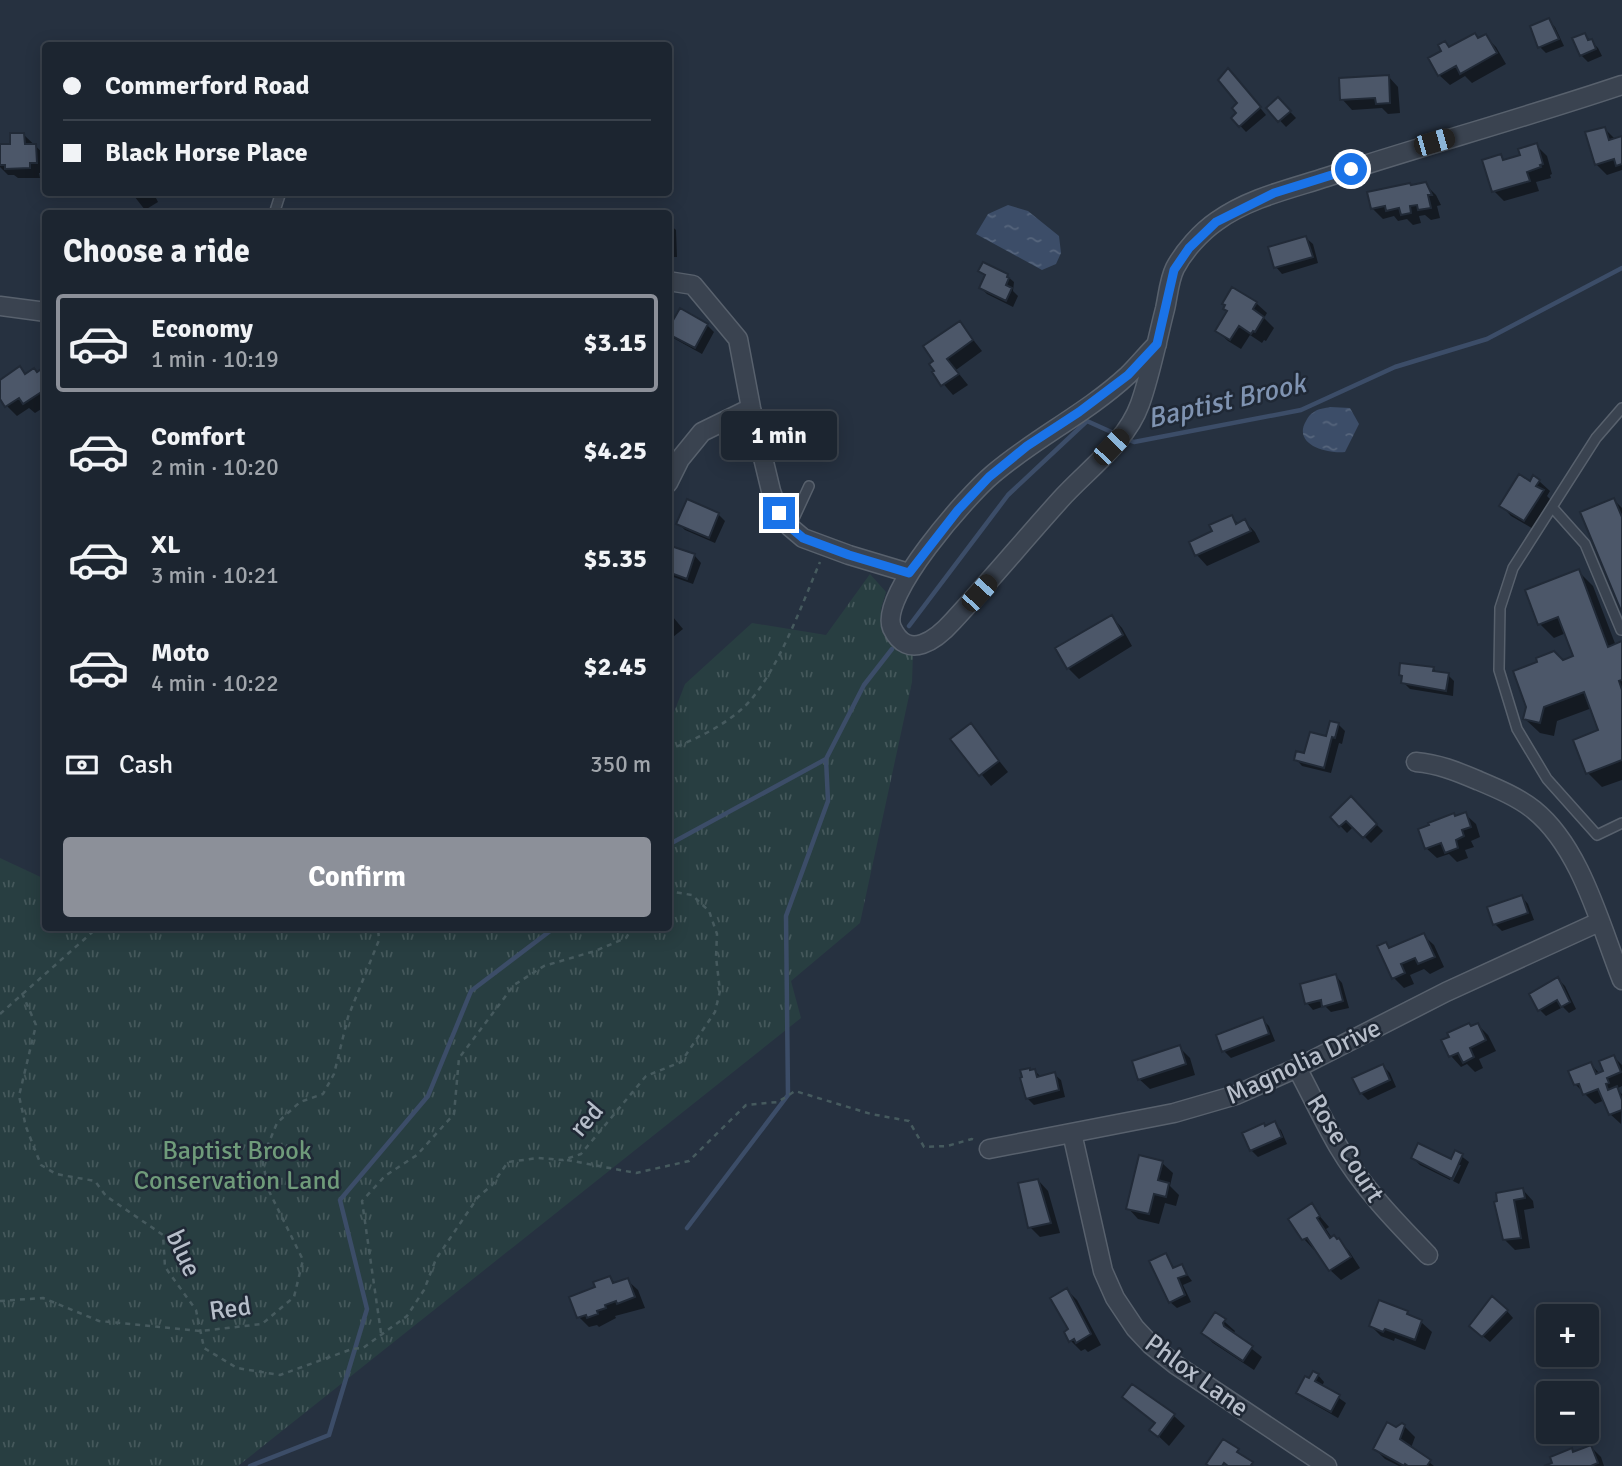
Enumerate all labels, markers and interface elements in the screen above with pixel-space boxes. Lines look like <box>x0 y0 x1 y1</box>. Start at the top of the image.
text: Commerford Road <box>105 70 310 102</box>
car <box>1411 126 1458 158</box>
text: Black Horse Place <box>105 137 308 169</box>
route start <box>1335 153 1367 185</box>
text: Choose a ride <box>63 232 250 271</box>
icon: car <box>67 312 130 375</box>
text: Economy <box>151 313 253 345</box>
text: $3.15 <box>583 327 647 359</box>
text: 1 min · 10:19 <box>151 345 279 374</box>
water label: Baptist Brook <box>1144 366 1311 436</box>
callout: 1 min <box>721 412 837 461</box>
icon: car <box>67 420 130 483</box>
text: Comfort <box>151 421 245 453</box>
text: 1 min <box>751 421 807 450</box>
car <box>1089 425 1134 469</box>
text: $4.25 <box>583 435 647 467</box>
text: 2 min · 10:20 <box>151 453 279 482</box>
route end <box>763 497 795 529</box>
icon: car <box>67 528 130 591</box>
text: XL <box>151 529 181 561</box>
text: $5.35 <box>583 543 647 575</box>
text: 3 min · 10:21 <box>151 561 279 590</box>
car <box>958 570 1001 616</box>
icon: car <box>67 636 130 699</box>
text: Moto <box>151 637 209 669</box>
text: $2.45 <box>583 651 647 683</box>
text: 4 min · 10:22 <box>151 669 279 698</box>
icon: cash <box>63 746 101 784</box>
text: Cash <box>119 749 173 781</box>
text: 350 m <box>590 750 651 779</box>
button: Confirm <box>63 837 651 917</box>
street label: Magnolia Drive <box>1221 1012 1386 1112</box>
street label: Rose Court <box>1299 1089 1391 1208</box>
street label: red <box>563 1096 611 1144</box>
park label: Baptist Brook Conservation Land <box>134 1135 340 1197</box>
street label: blue <box>158 1225 208 1282</box>
street label: Red <box>207 1290 253 1328</box>
map controls <box>1536 1304 1599 1444</box>
button: + <box>1536 1304 1599 1367</box>
street label: Phlox Lane <box>1138 1327 1255 1424</box>
button: − <box>1536 1381 1599 1444</box>

